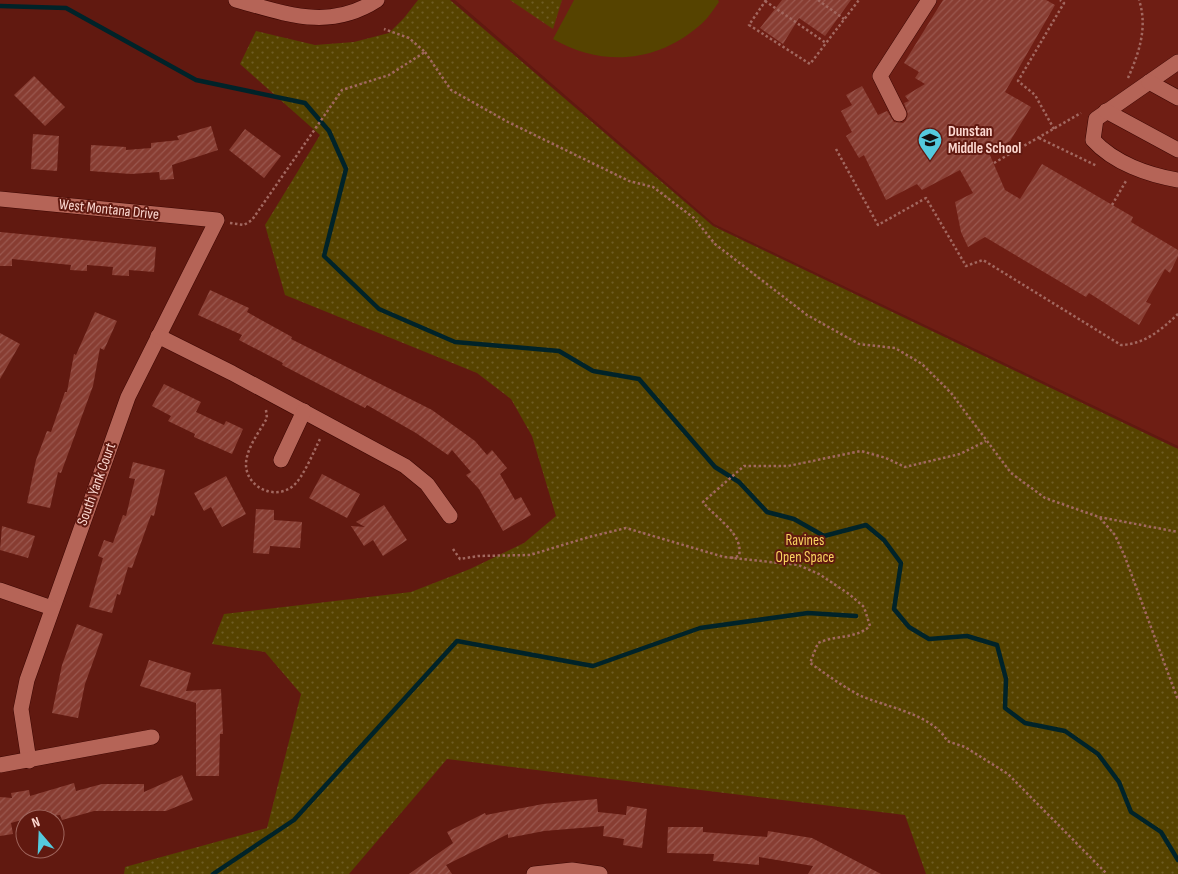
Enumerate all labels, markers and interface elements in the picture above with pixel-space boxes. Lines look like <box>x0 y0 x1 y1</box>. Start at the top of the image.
place label: Dunstan Middle School <box>948 122 1021 158</box>
school or university icon: Dunstan Middle School <box>917 127 943 161</box>
street label: West Montana Drive <box>58 195 160 224</box>
street label: South Yank Court <box>73 440 120 528</box>
park label: Ravines Open Space <box>776 531 834 567</box>
north arrow <box>15 809 65 859</box>
text: N <box>30 813 42 831</box>

